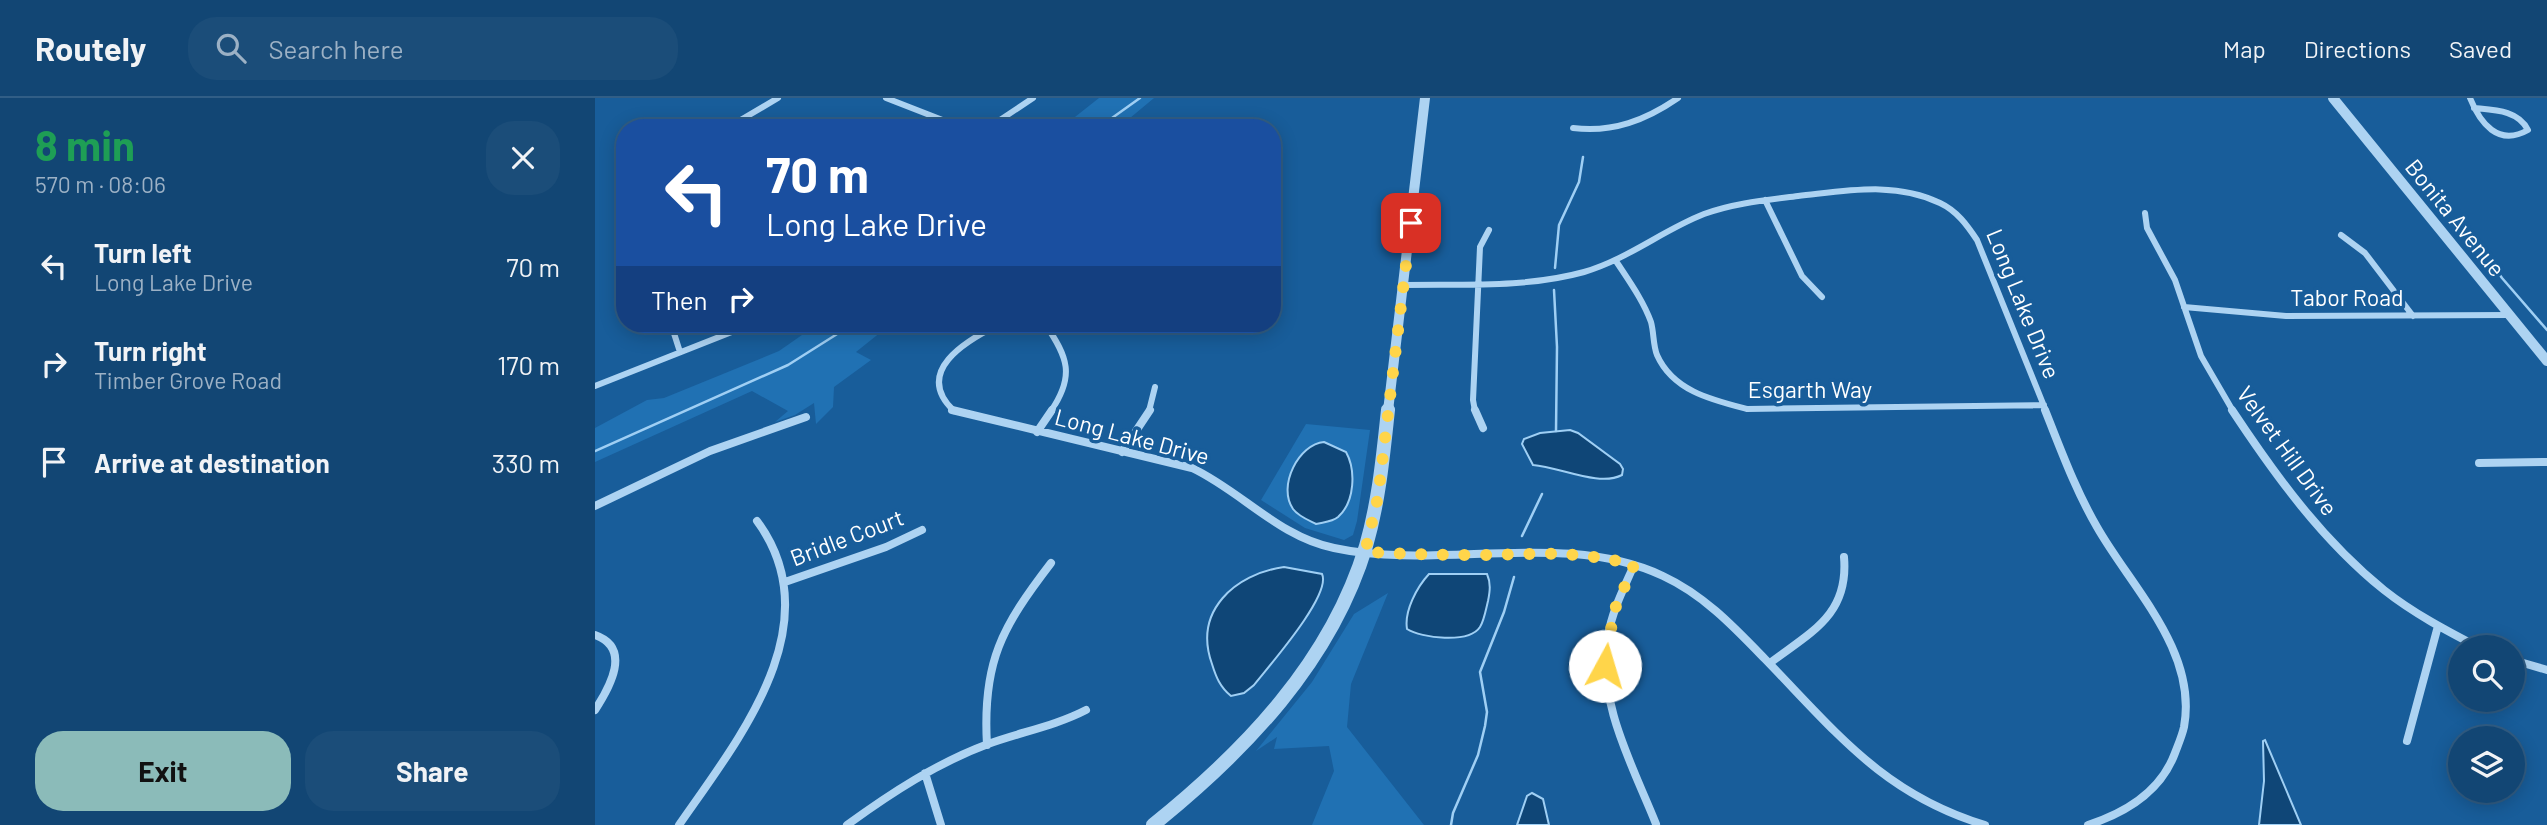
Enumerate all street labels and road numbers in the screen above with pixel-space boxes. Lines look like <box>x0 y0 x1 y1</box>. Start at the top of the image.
street label: Bonita Avenue <box>2400 153 2512 282</box>
street label: Long Lake Drive <box>1981 225 2067 383</box>
street label: Tabor Road <box>2290 283 2404 311</box>
street label: Esgarth Way <box>1748 375 1873 403</box>
street label: Velvet Hill Drive <box>2232 380 2344 520</box>
street label: Long Lake Drive <box>1052 402 1213 470</box>
street label: Bridle Court <box>786 503 907 572</box>

